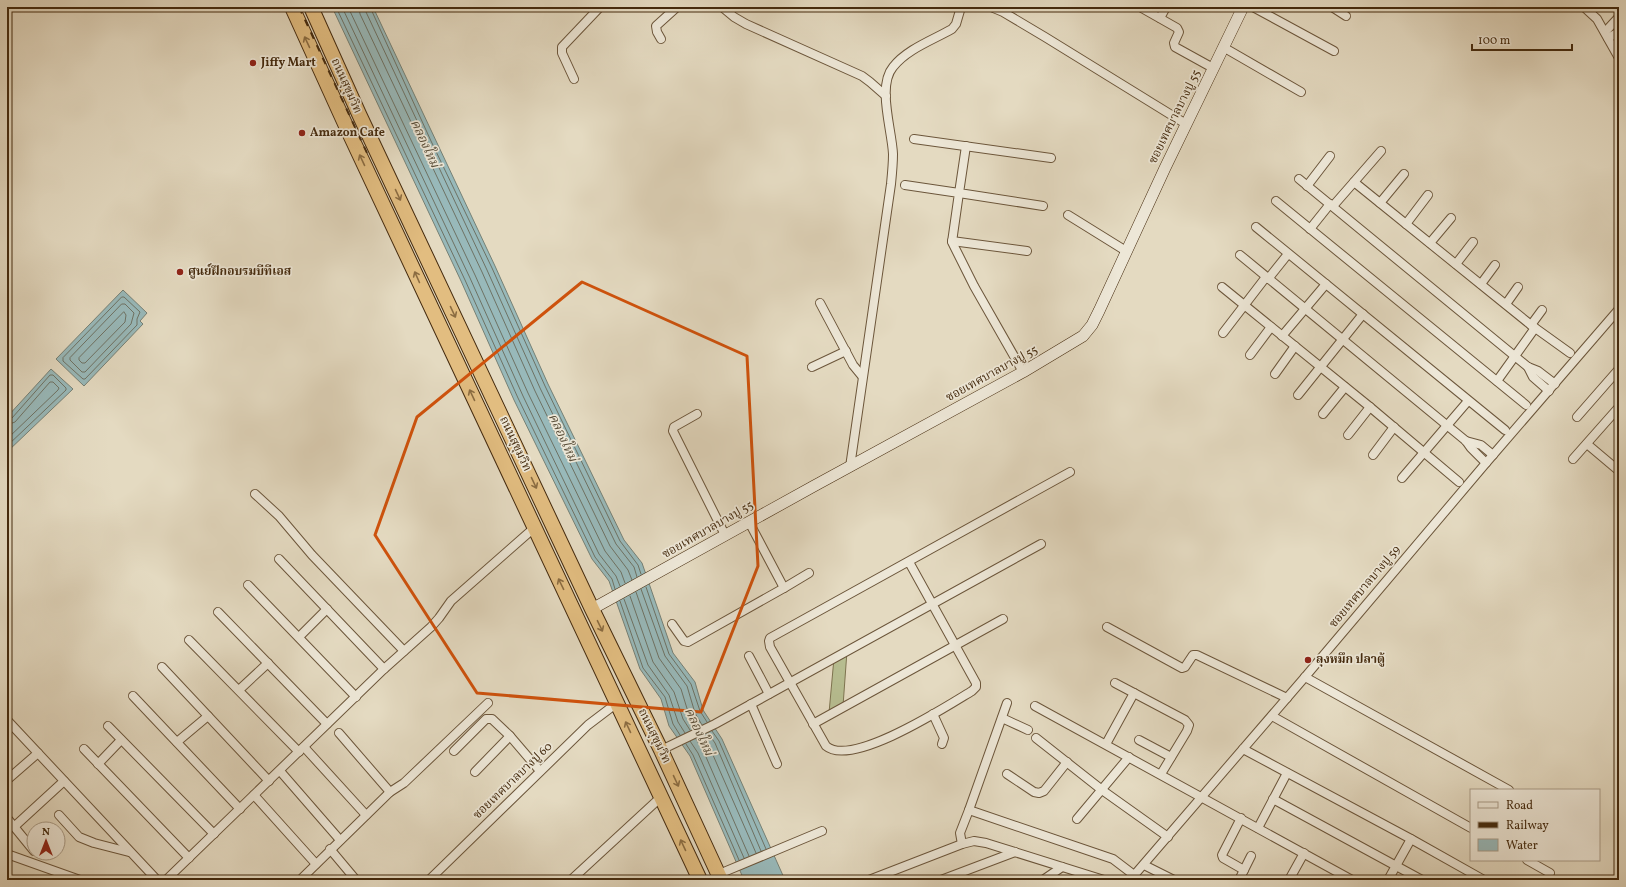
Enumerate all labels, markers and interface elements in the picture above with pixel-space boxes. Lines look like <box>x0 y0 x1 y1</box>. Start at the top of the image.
scale bar <box>1472 26 1572 52</box>
text: 100 m <box>1478 33 1511 49</box>
one-way arrow <box>303 36 310 48</box>
place label: Jiffy Mart <box>260 55 316 71</box>
street label: ถนนสุขุมวิท <box>327 56 365 116</box>
marker: Jiffy Mart <box>248 58 258 68</box>
street label: ซอยเทศบาลบางปู 55 <box>1145 67 1205 167</box>
water label: คลองใหม่ <box>405 116 446 173</box>
place label: Amazon Cafe <box>310 125 385 141</box>
marker: Amazon Cafe <box>297 128 307 138</box>
one-way arrow <box>358 154 365 166</box>
one-way arrow <box>395 188 402 200</box>
place label: ศูนย์ฝึกอบรมบีทีเอส <box>188 263 292 280</box>
marker: ศูนย์ฝึกอบรมบีทีเอส <box>175 267 185 277</box>
one-way arrow <box>413 272 421 284</box>
one-way arrow <box>450 306 457 318</box>
street label: ซอยเทศบาลบางปู 55 <box>943 342 1041 406</box>
one-way arrow <box>468 389 475 401</box>
water label: คลองใหม่ <box>543 410 584 467</box>
street label: ถนนสุขุมวิท <box>495 414 535 474</box>
one-way arrow <box>530 477 538 489</box>
street label: ซอยเทศบาลบางปู 55 <box>660 497 757 563</box>
street label: ซอยเทศบาลบางปู 59 <box>1326 542 1404 632</box>
one-way arrow <box>557 578 564 590</box>
one-way arrow <box>597 620 605 632</box>
place label: ลุงหมึก ปลาตู้ <box>1316 652 1385 668</box>
marker: ลุงหมึก ปลาตู้ <box>1303 655 1313 665</box>
water label: คลองใหม่ <box>679 704 720 761</box>
street label: ถนนสุขุมวิท <box>634 706 674 766</box>
one-way arrow <box>624 721 631 733</box>
street label: ซอยเทศบาลบางปู 60 <box>470 739 556 823</box>
one-way arrow <box>673 775 680 787</box>
legend <box>1470 789 1600 861</box>
text: Road <box>1506 798 1533 814</box>
text: Railway <box>1506 818 1549 834</box>
north arrow <box>26 821 66 861</box>
text: N <box>42 825 50 840</box>
text: Water <box>1506 838 1538 854</box>
one-way arrow <box>679 839 686 851</box>

